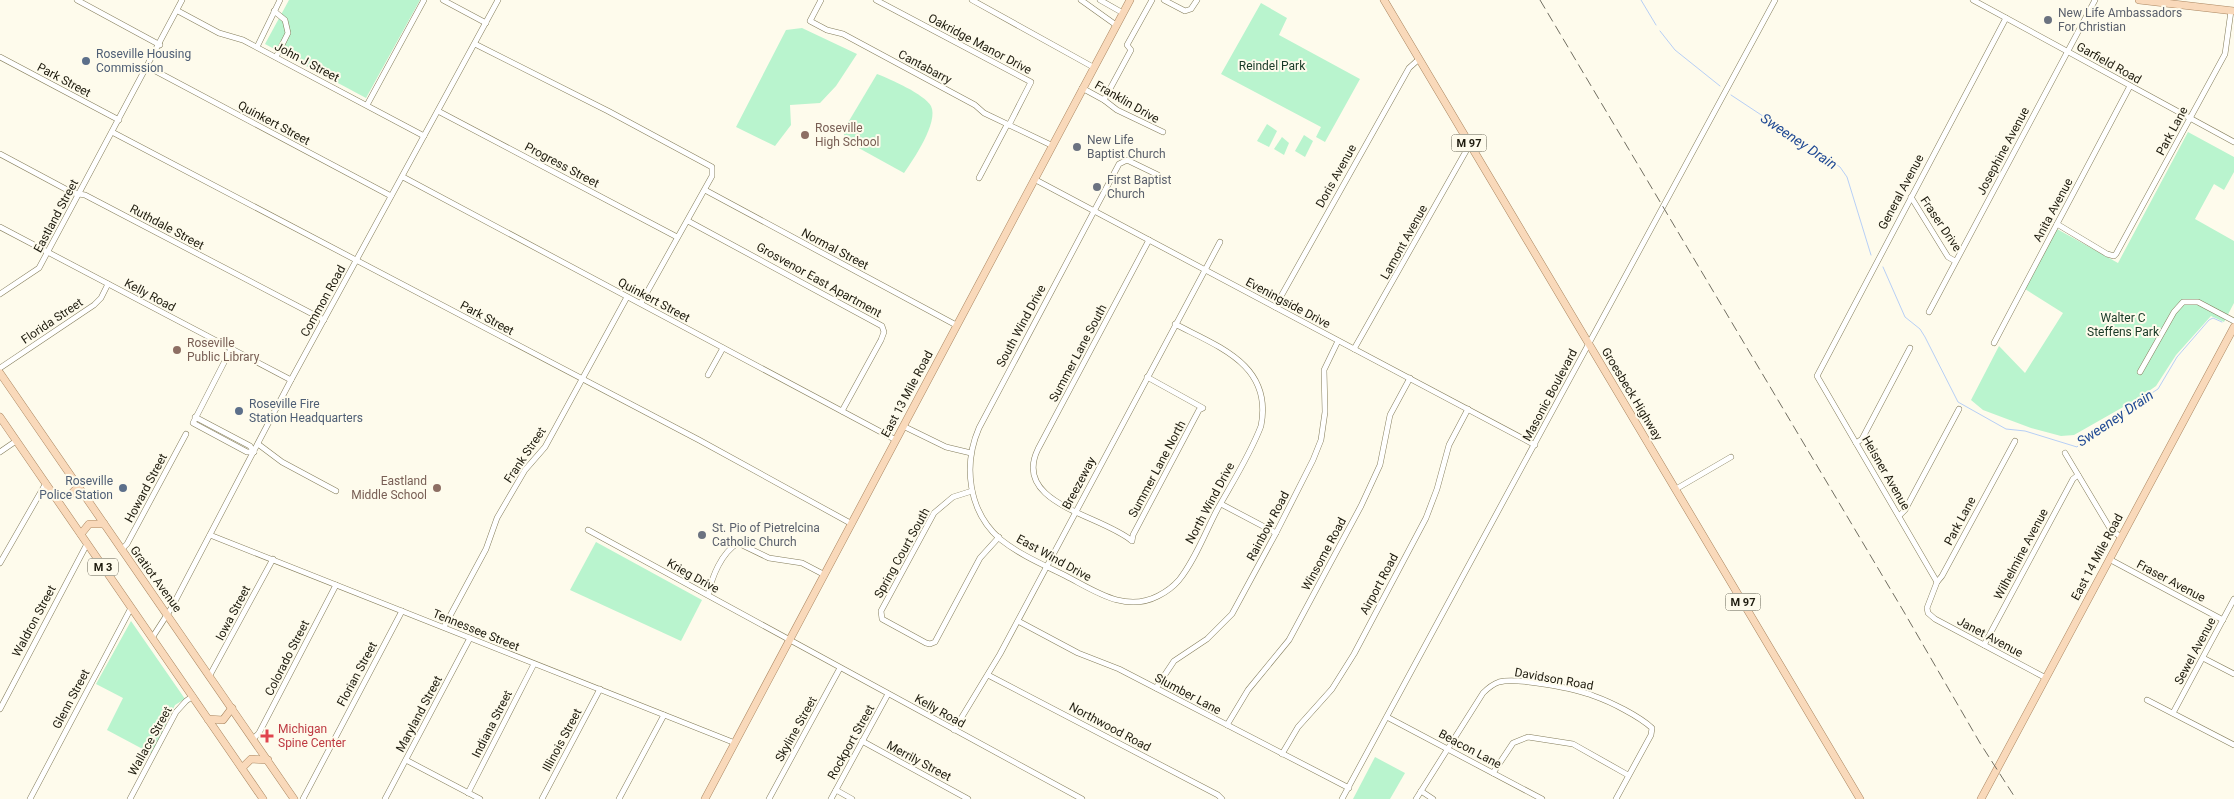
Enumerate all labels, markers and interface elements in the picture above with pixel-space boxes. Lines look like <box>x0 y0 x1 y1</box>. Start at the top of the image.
place label: New Life Ambassadors For Christian <box>2058 6 2182 34</box>
street label: Oakridge Manor Drive <box>926 11 1034 77</box>
marker: New Life Ambassadors For Christian <box>2042 14 2054 26</box>
street label: John J Street <box>272 39 342 85</box>
street label: Garfield Road <box>2074 39 2144 87</box>
place label: Roseville Housing Commission <box>96 47 191 75</box>
street label: Cantabarry <box>896 47 954 87</box>
marker: Roseville Housing Commission <box>80 55 92 67</box>
park label: Reindel Park <box>1239 59 1306 73</box>
street label: Park Street <box>35 60 93 100</box>
street label: Franklin Drive <box>1092 78 1162 126</box>
street label: Quinkert Street <box>236 98 313 148</box>
street label: Park Lane <box>2153 104 2191 158</box>
street label: Josephine Avenue <box>1974 105 2032 197</box>
water label: Sweeney Drain <box>1758 110 1840 172</box>
place label: Roseville High School <box>815 121 879 149</box>
marker: Roseville High School <box>799 129 811 141</box>
place label: New Life Baptist Church <box>1087 133 1166 161</box>
road number: M 97 <box>1452 134 1486 152</box>
street label: Progress Street <box>522 139 602 191</box>
marker: New Life Baptist Church <box>1071 141 1083 153</box>
street label: Doris Avenue <box>1313 142 1359 210</box>
street label: General Avenue <box>1875 152 1927 232</box>
place label: First Baptist Church <box>1107 173 1171 201</box>
street label: Anita Avenue <box>2030 176 2076 244</box>
street label: Eastland Street <box>31 177 81 255</box>
marker: First Baptist Church <box>1091 181 1103 193</box>
street label: Fraser Drive <box>1917 194 1965 254</box>
street label: Ruthdale Street <box>128 202 206 252</box>
street label: Lamont Avenue <box>1378 202 1430 282</box>
street label: Normal Street <box>799 225 871 273</box>
street label: Grosvenor East Apartment <box>754 240 884 320</box>
street label: Common Road <box>298 263 348 339</box>
street label: Quinkert Street <box>616 275 693 325</box>
street label: Eveningside Drive <box>1243 275 1333 331</box>
street label: Kelly Road <box>122 276 178 314</box>
street label: South Wind Drive <box>993 283 1049 369</box>
street label: Florida Street <box>19 295 86 347</box>
street label: Park Street <box>458 298 516 338</box>
street label: Summer Lane South <box>1046 302 1110 404</box>
park label: Walter C Steffens Park <box>2087 311 2160 339</box>
place label: Roseville Public Library <box>187 336 260 364</box>
marker: Roseville Public Library <box>171 344 183 356</box>
street label: Groesbeck Highway <box>1599 345 1665 443</box>
street label: Masonic Boulevard <box>1520 347 1580 443</box>
street label: East 13 Mile Road <box>878 348 936 440</box>
water label: Sweeney Drain <box>2074 387 2156 449</box>
place label: Roseville Fire Station Headquarters <box>249 397 363 425</box>
marker: Roseville Fire Station Headquarters <box>233 405 245 417</box>
street label: Summer Lane North <box>1126 418 1188 520</box>
street label: Frank Street <box>501 424 549 486</box>
street label: Heisner Avenue <box>1859 433 1913 513</box>
street label: Howard Street <box>122 451 170 525</box>
street label: Breezeway <box>1059 454 1099 512</box>
street label: North Wind Drive <box>1183 460 1237 546</box>
place label: Roseville Police Station <box>39 474 113 502</box>
place label: Eastland Middle School <box>351 474 427 502</box>
marker: Roseville Police Station <box>117 482 129 494</box>
marker: Eastland Middle School <box>431 482 443 494</box>
street label: Rainbow Road <box>1244 489 1292 563</box>
street label: Park Lane <box>1941 494 1979 548</box>
street label: Spring Court South <box>871 506 933 600</box>
street label: Wilhelmine Avenue <box>1991 506 2051 602</box>
street label: East 14 Mile Road <box>2068 511 2126 603</box>
street label: Winsome Road <box>1299 515 1349 593</box>
place label: St. Pio of Pietrelcina Catholic Church <box>712 521 820 549</box>
marker: St. Pio of Pietrelcina Catholic Church <box>696 529 708 541</box>
street label: East Wind Drive <box>1014 532 1094 584</box>
street label: Gratiot Avenue <box>127 543 185 615</box>
street label: Airport Road <box>1357 551 1401 617</box>
street label: Krieg Drive <box>664 556 722 596</box>
street label: Fraser Avenue <box>2134 557 2208 605</box>
road number: M 3 <box>88 558 118 576</box>
street label: Waldron Street <box>9 583 59 659</box>
street label: Iowa Street <box>213 583 253 643</box>
road number: M 97 <box>1726 594 1760 610</box>
street label: Tennessee Street <box>431 606 521 654</box>
street label: Janet Avenue <box>1955 614 2025 660</box>
street label: Sewel Avenue <box>2171 615 2219 687</box>
street label: Colorado Street <box>262 618 312 698</box>
street label: Florian Street <box>334 639 380 709</box>
street label: Davidson Road <box>1513 665 1595 693</box>
street label: Glenn Street <box>49 667 93 731</box>
street label: Slumber Lane <box>1152 671 1224 717</box>
street label: Maryland Street <box>393 673 445 755</box>
street label: Indiana Street <box>469 688 515 760</box>
street label: Kelly Road <box>912 691 968 731</box>
street label: Skyline Street <box>772 694 820 764</box>
street label: Northwood Road <box>1067 700 1153 754</box>
street label: Rockport Street <box>825 702 877 782</box>
street label: Wallace Street <box>125 704 175 778</box>
street label: Illinois Street <box>540 706 584 774</box>
place label: Michigan Spine Center <box>278 722 346 750</box>
street label: Beacon Lane <box>1436 727 1504 771</box>
marker: Michigan Spine Center <box>260 729 274 743</box>
street label: Merrily Street <box>884 738 954 784</box>

